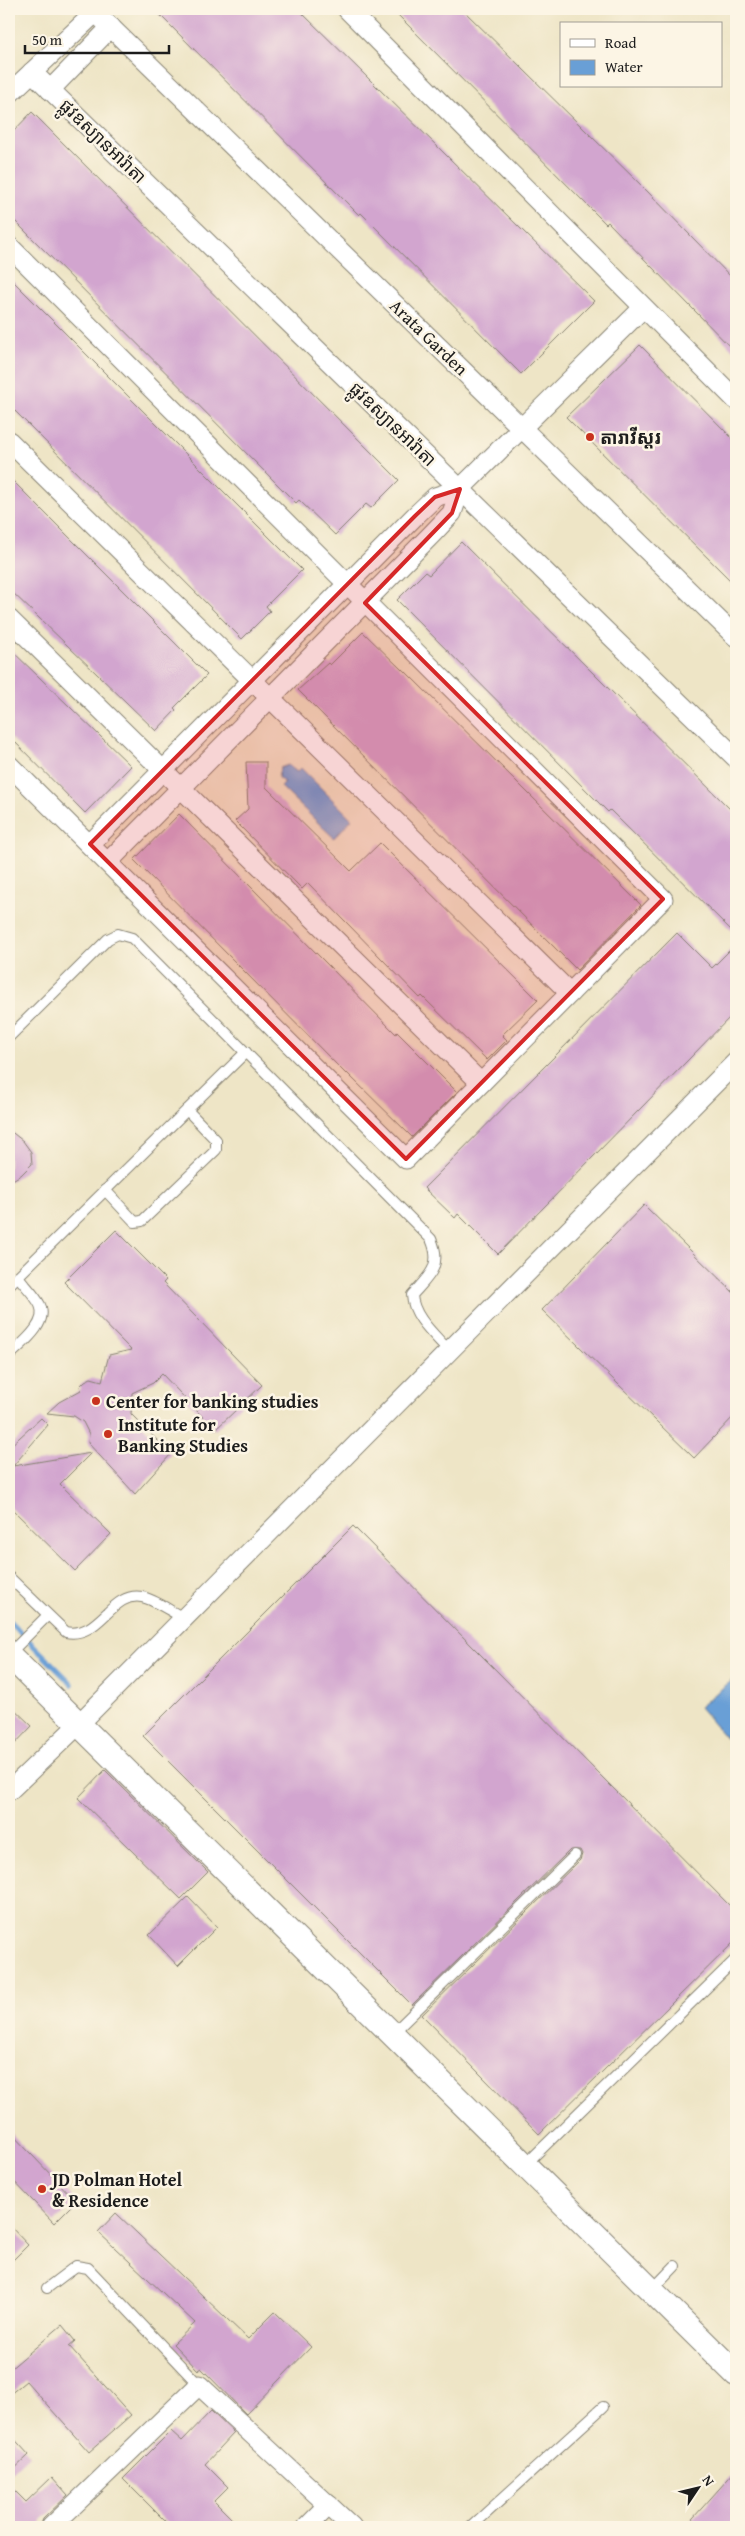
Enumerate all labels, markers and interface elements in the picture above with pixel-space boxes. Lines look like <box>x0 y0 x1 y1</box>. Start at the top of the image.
scale bar <box>25 22 169 54</box>
legend <box>560 22 722 88</box>
text: 50 m <box>32 29 63 50</box>
text: Road <box>605 32 636 53</box>
text: Water <box>605 56 643 77</box>
street label: ផ្លូវឧស្យានអារ៉ាតា <box>51 92 153 192</box>
street label: Arata Garden <box>384 293 474 381</box>
street label: ផ្លូវឧស្យានអារ៉ាតា <box>341 375 443 475</box>
place label: តារាវីស្តរ <box>600 424 661 451</box>
marker: តារាវីស្តរ <box>584 431 596 443</box>
place label: Center for banking studies <box>106 1388 319 1415</box>
marker: Center for banking studies <box>90 1395 102 1407</box>
place label: Institute for Banking Studies <box>118 1411 248 1459</box>
marker: Institute for Banking Studies <box>102 1428 114 1440</box>
place label: JD Polman Hotel & Residence <box>49 2166 182 2214</box>
marker: JD Polman Hotel & Residence <box>36 2183 48 2195</box>
north arrow <box>672 2464 722 2514</box>
text: N <box>698 2471 720 2491</box>

